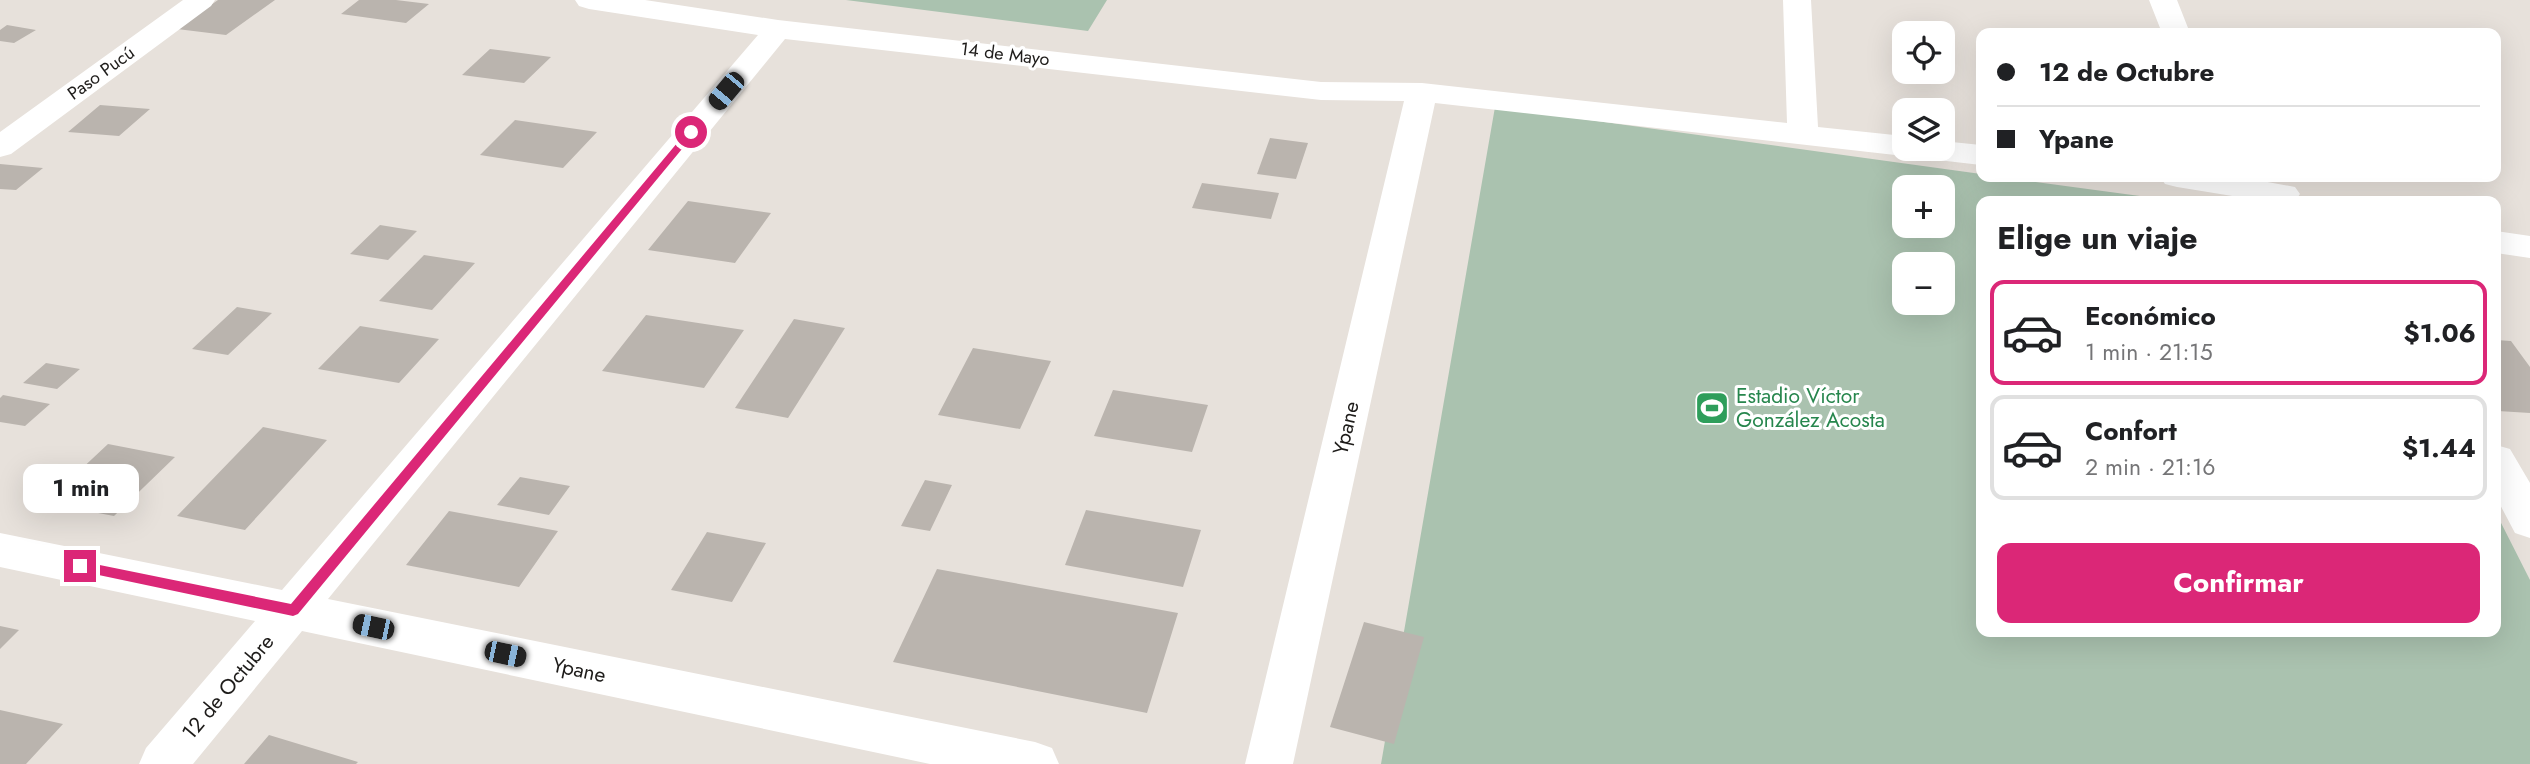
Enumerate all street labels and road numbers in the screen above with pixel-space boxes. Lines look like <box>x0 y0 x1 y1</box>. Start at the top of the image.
street label: 14 de Mayo <box>959 36 1051 72</box>
street label: Paso Pucú <box>62 40 140 106</box>
street label: Ypane <box>1325 398 1367 458</box>
street label: 12 de Octubre <box>175 628 281 746</box>
street label: Ypane <box>549 650 609 690</box>

